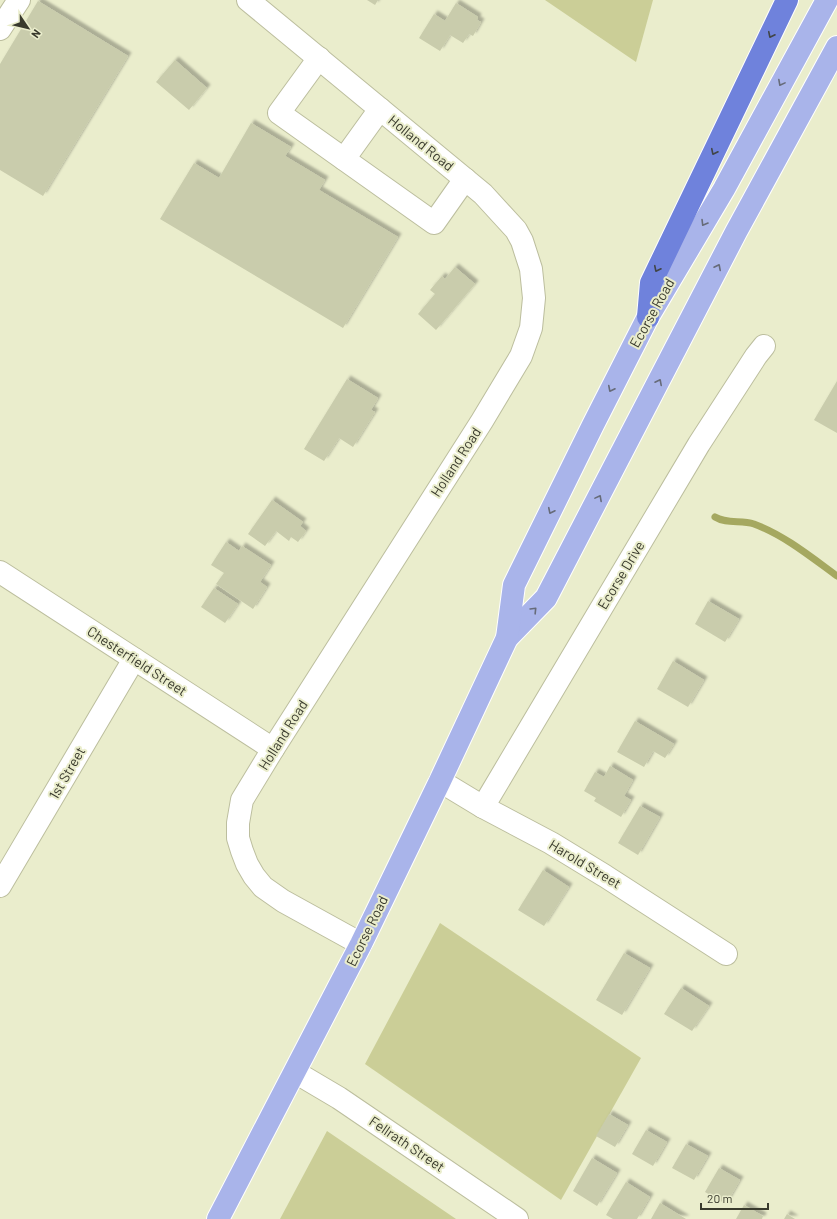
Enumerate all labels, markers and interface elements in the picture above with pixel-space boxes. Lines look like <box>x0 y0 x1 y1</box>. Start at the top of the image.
north arrow <box>8 8 48 48</box>
text: N <box>29 27 44 41</box>
one-way arrow <box>768 31 775 38</box>
one-way arrow <box>779 79 786 86</box>
street label: Holland Road <box>385 111 457 174</box>
one-way arrow <box>711 148 719 156</box>
one-way arrow <box>701 219 709 226</box>
one-way arrow <box>713 264 721 271</box>
one-way arrow <box>655 265 662 273</box>
street label: Ecorse Road <box>626 275 678 350</box>
one-way arrow <box>654 379 661 387</box>
one-way arrow <box>609 385 616 392</box>
street label: Holland Road <box>427 424 484 500</box>
one-way arrow <box>594 495 601 502</box>
one-way arrow <box>548 506 556 514</box>
street label: Ecorse Drive <box>594 538 648 612</box>
one-way arrow <box>529 607 537 615</box>
street label: Chesterfield Street <box>84 622 190 699</box>
street label: Holland Road <box>254 697 311 773</box>
street label: 1st Street <box>45 743 88 802</box>
street label: Harold Street <box>546 835 624 892</box>
street label: Ecorse Road <box>342 893 391 969</box>
street label: Fellrath Street <box>366 1112 448 1175</box>
scale bar <box>701 1185 768 1211</box>
text: 20 m <box>707 1191 733 1205</box>

